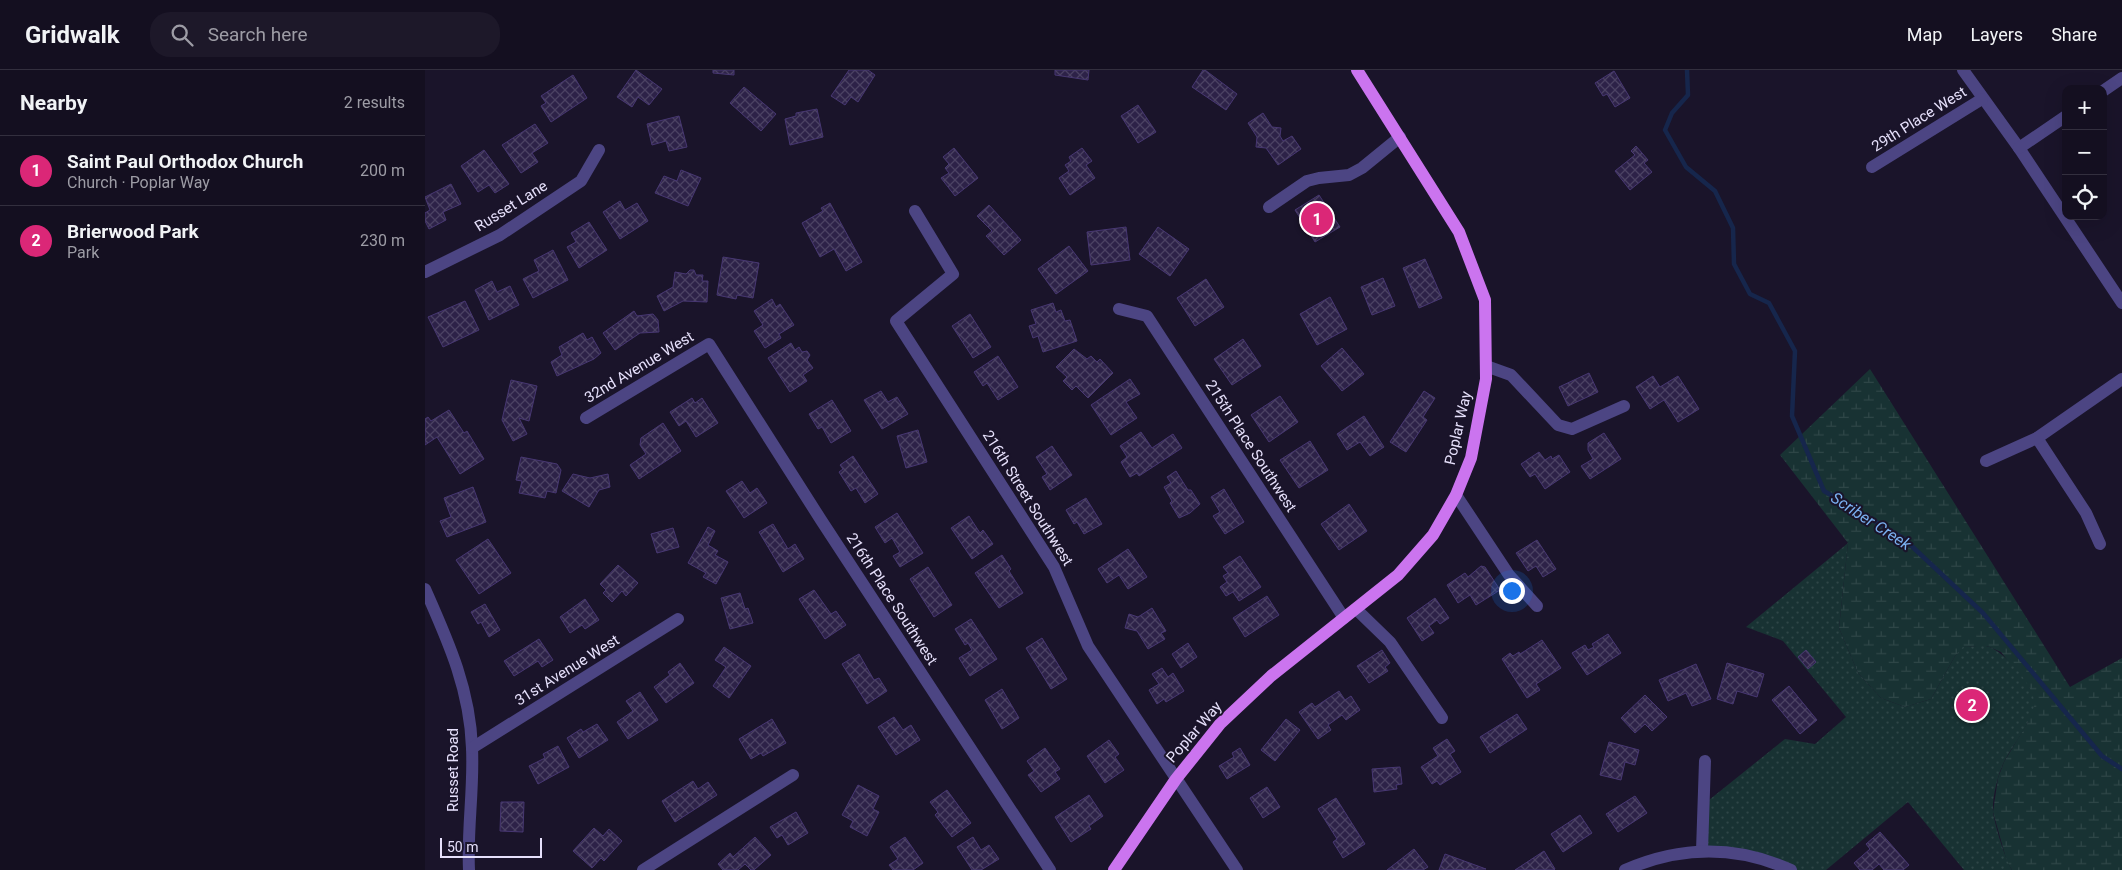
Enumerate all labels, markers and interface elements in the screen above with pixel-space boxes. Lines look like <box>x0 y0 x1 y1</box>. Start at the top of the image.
search box <box>150 12 500 57</box>
text: Gridwalk <box>25 21 120 49</box>
icon: search <box>168 21 196 49</box>
text: Search here <box>208 23 308 46</box>
text: Map <box>1907 24 1942 45</box>
text: Layers <box>1970 24 2023 45</box>
text: Share <box>2051 24 2097 45</box>
street label: 29th Place West <box>1868 83 1970 155</box>
map controls <box>2062 85 2107 220</box>
button: + <box>2062 85 2107 130</box>
text: Nearby <box>20 91 87 115</box>
text: 2 results <box>344 93 405 112</box>
button: − <box>2062 130 2107 175</box>
text: Saint Paul Orthodox Church <box>67 150 303 173</box>
text: 1 <box>31 161 41 180</box>
text: 200 m <box>360 161 405 180</box>
text: Church · Poplar Way <box>67 173 210 192</box>
button: locate <box>2062 175 2107 220</box>
street label: Russet Lane <box>471 177 551 235</box>
pin: 1 <box>1301 200 1333 238</box>
text: Brierwood Park <box>67 220 199 243</box>
text: 2 <box>31 231 41 250</box>
text: 230 m <box>360 231 405 250</box>
text: Park <box>67 243 99 262</box>
street label: 32nd Avenue West <box>581 327 697 407</box>
street label: 215th Place Southwest <box>1202 377 1300 515</box>
street label: Poplar Way <box>1441 389 1475 467</box>
street label: 216th Street Southwest <box>979 427 1077 569</box>
water label: Scriber Creek <box>1827 488 1916 555</box>
street label: 216th Place Southwest <box>843 530 941 668</box>
your location <box>1499 578 1525 604</box>
street label: 31st Avenue West <box>511 631 623 709</box>
pin: 2 <box>1956 686 1988 724</box>
street label: Poplar Way <box>1163 698 1225 766</box>
street label: Russet Road <box>444 728 462 812</box>
scale bar <box>440 835 543 858</box>
text: 50 m <box>447 839 479 855</box>

